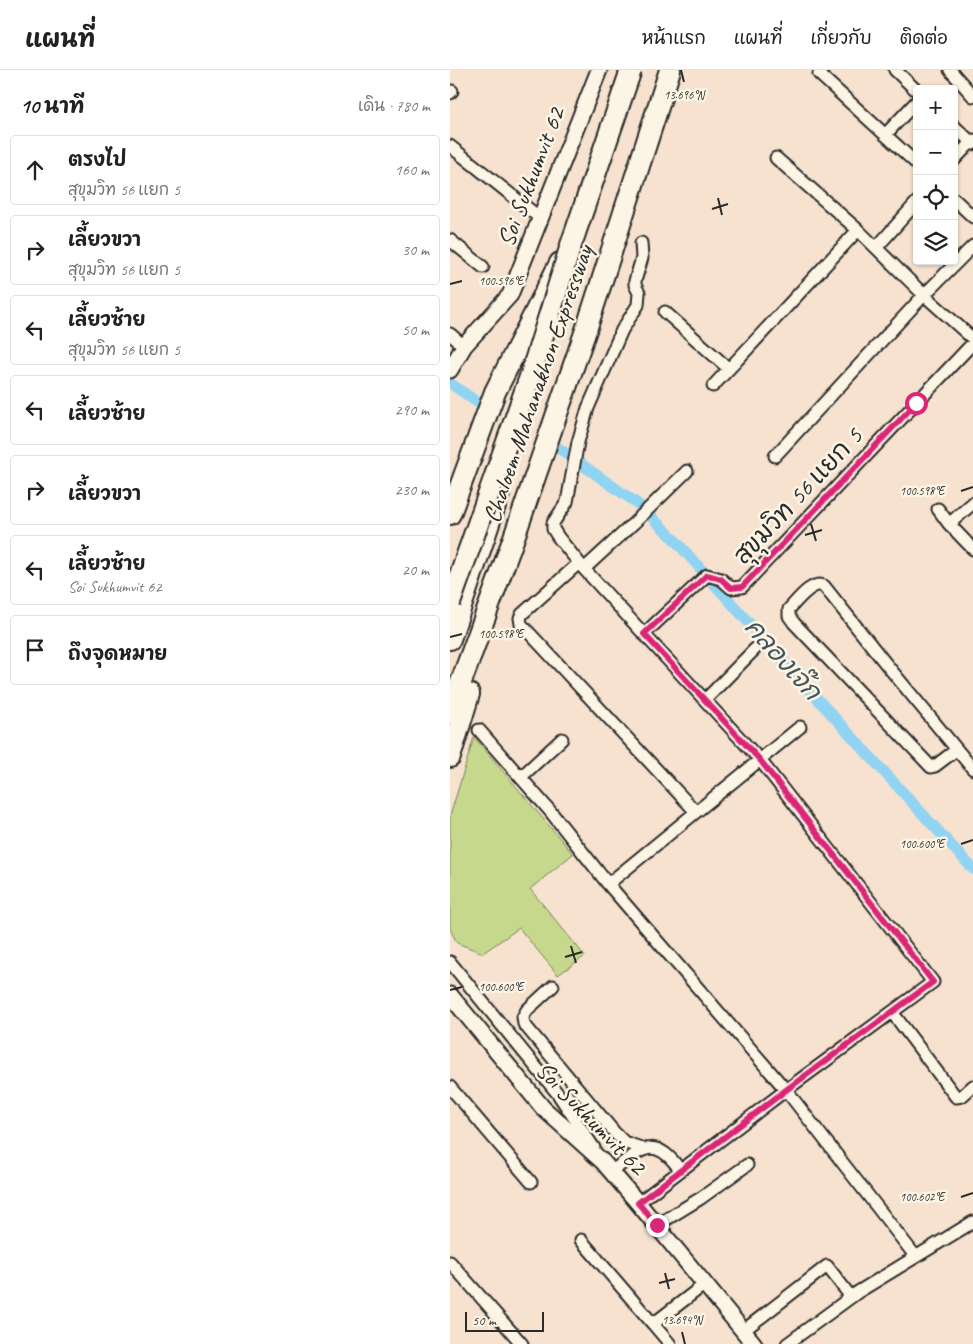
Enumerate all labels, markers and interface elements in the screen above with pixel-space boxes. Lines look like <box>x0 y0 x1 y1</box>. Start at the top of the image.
text: แผนที่ <box>25 24 95 54</box>
text: หน้าแรก <box>642 27 706 49</box>
text: แผนที่ <box>734 27 782 49</box>
text: เกี่ยวกับ <box>810 27 872 49</box>
text: ติดต่อ <box>900 27 948 49</box>
map controls <box>913 85 958 265</box>
button: + <box>913 85 958 130</box>
text: 13.696°N <box>664 87 706 103</box>
text: 10 นาที <box>20 93 84 119</box>
text: เดิน · 780 m <box>358 96 430 116</box>
street label: Soi Sukhumvit 62 <box>490 101 573 251</box>
button: − <box>913 130 958 175</box>
text: ตรงไป <box>68 148 126 172</box>
icon: ahead <box>21 156 49 184</box>
text: 160 m <box>395 160 429 180</box>
button: locate <box>913 175 958 220</box>
text: สุขุมวิท 56 แยก 5 <box>68 180 180 200</box>
button: layers <box>913 220 958 265</box>
text: เลี้ยวขวา <box>68 228 141 252</box>
icon: right <box>21 236 49 264</box>
street label: Chaloem Mahanakhon Expressway <box>475 239 601 527</box>
text: 30 m <box>402 240 429 260</box>
text: สุขุมวิท 56 แยก 5 <box>68 260 180 280</box>
text: 100.596°E <box>479 273 525 289</box>
text: เลี้ยวซ้าย <box>68 308 145 332</box>
icon: left <box>21 316 49 344</box>
text: 50 m <box>402 320 429 340</box>
text: สุขุมวิท 56 แยก 5 <box>68 340 180 360</box>
route start <box>905 392 928 415</box>
icon: left <box>21 396 49 424</box>
text: 290 m <box>395 400 429 420</box>
text: เลี้ยวซ้าย <box>68 402 145 426</box>
street label: สุขุมวิท 56 แยก 5 <box>726 420 872 572</box>
icon: right <box>21 476 49 504</box>
text: 230 m <box>395 480 429 500</box>
text: เลี้ยวขวา <box>68 482 141 506</box>
text: 100.598°E <box>900 483 946 499</box>
text: เลี้ยวซ้าย <box>68 552 145 576</box>
icon: left <box>21 556 49 584</box>
text: 20 m <box>402 560 429 580</box>
text: Soi Sukhumvit 62 <box>68 577 162 597</box>
water label: คลองเจ๊ก <box>737 611 830 708</box>
text: 100.598°E <box>479 626 525 642</box>
icon: arrive <box>21 636 49 664</box>
text: ถึงจุดหมาย <box>68 642 167 666</box>
text: 100.600°E <box>900 836 946 852</box>
text: 100.600°E <box>479 979 525 995</box>
street label: Soi Sukhumvit 62 <box>529 1054 655 1183</box>
text: 100.602°E <box>900 1189 946 1205</box>
route end <box>646 1214 669 1237</box>
scale bar <box>465 1309 544 1332</box>
text: 50 m <box>472 1312 496 1329</box>
text: 13.694°N <box>662 1312 704 1328</box>

